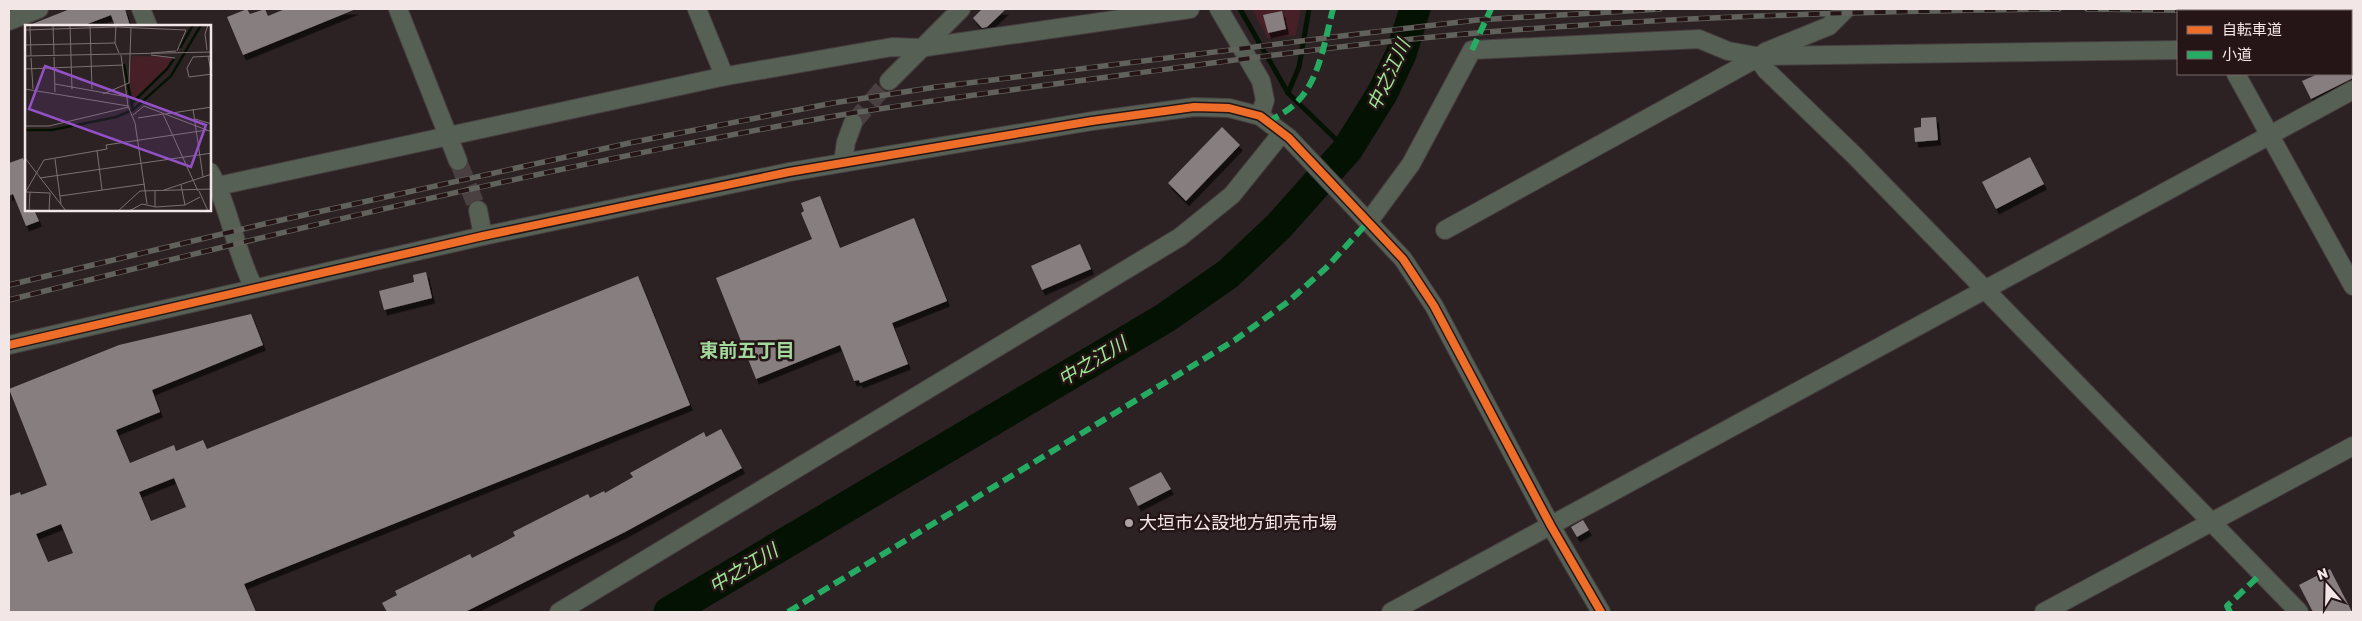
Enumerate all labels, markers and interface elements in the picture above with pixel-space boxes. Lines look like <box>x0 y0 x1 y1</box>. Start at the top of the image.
legend <box>2177 10 2352 75</box>
text: 自転車道 <box>2222 21 2282 39</box>
inset map <box>25 25 211 211</box>
water label: 中之江川 <box>1362 34 1416 115</box>
text: 小道 <box>2222 46 2252 64</box>
water label: 中之江川 <box>1054 331 1132 391</box>
district label: 東前五丁目 <box>699 339 795 362</box>
place label: 大垣市公設地方卸売市場 <box>1139 512 1337 534</box>
marker: 大垣市公設地方卸売市場 <box>1123 517 1135 529</box>
water label: 中之江川 <box>705 538 783 598</box>
north arrow <box>2302 561 2352 611</box>
text: N <box>2315 565 2330 584</box>

